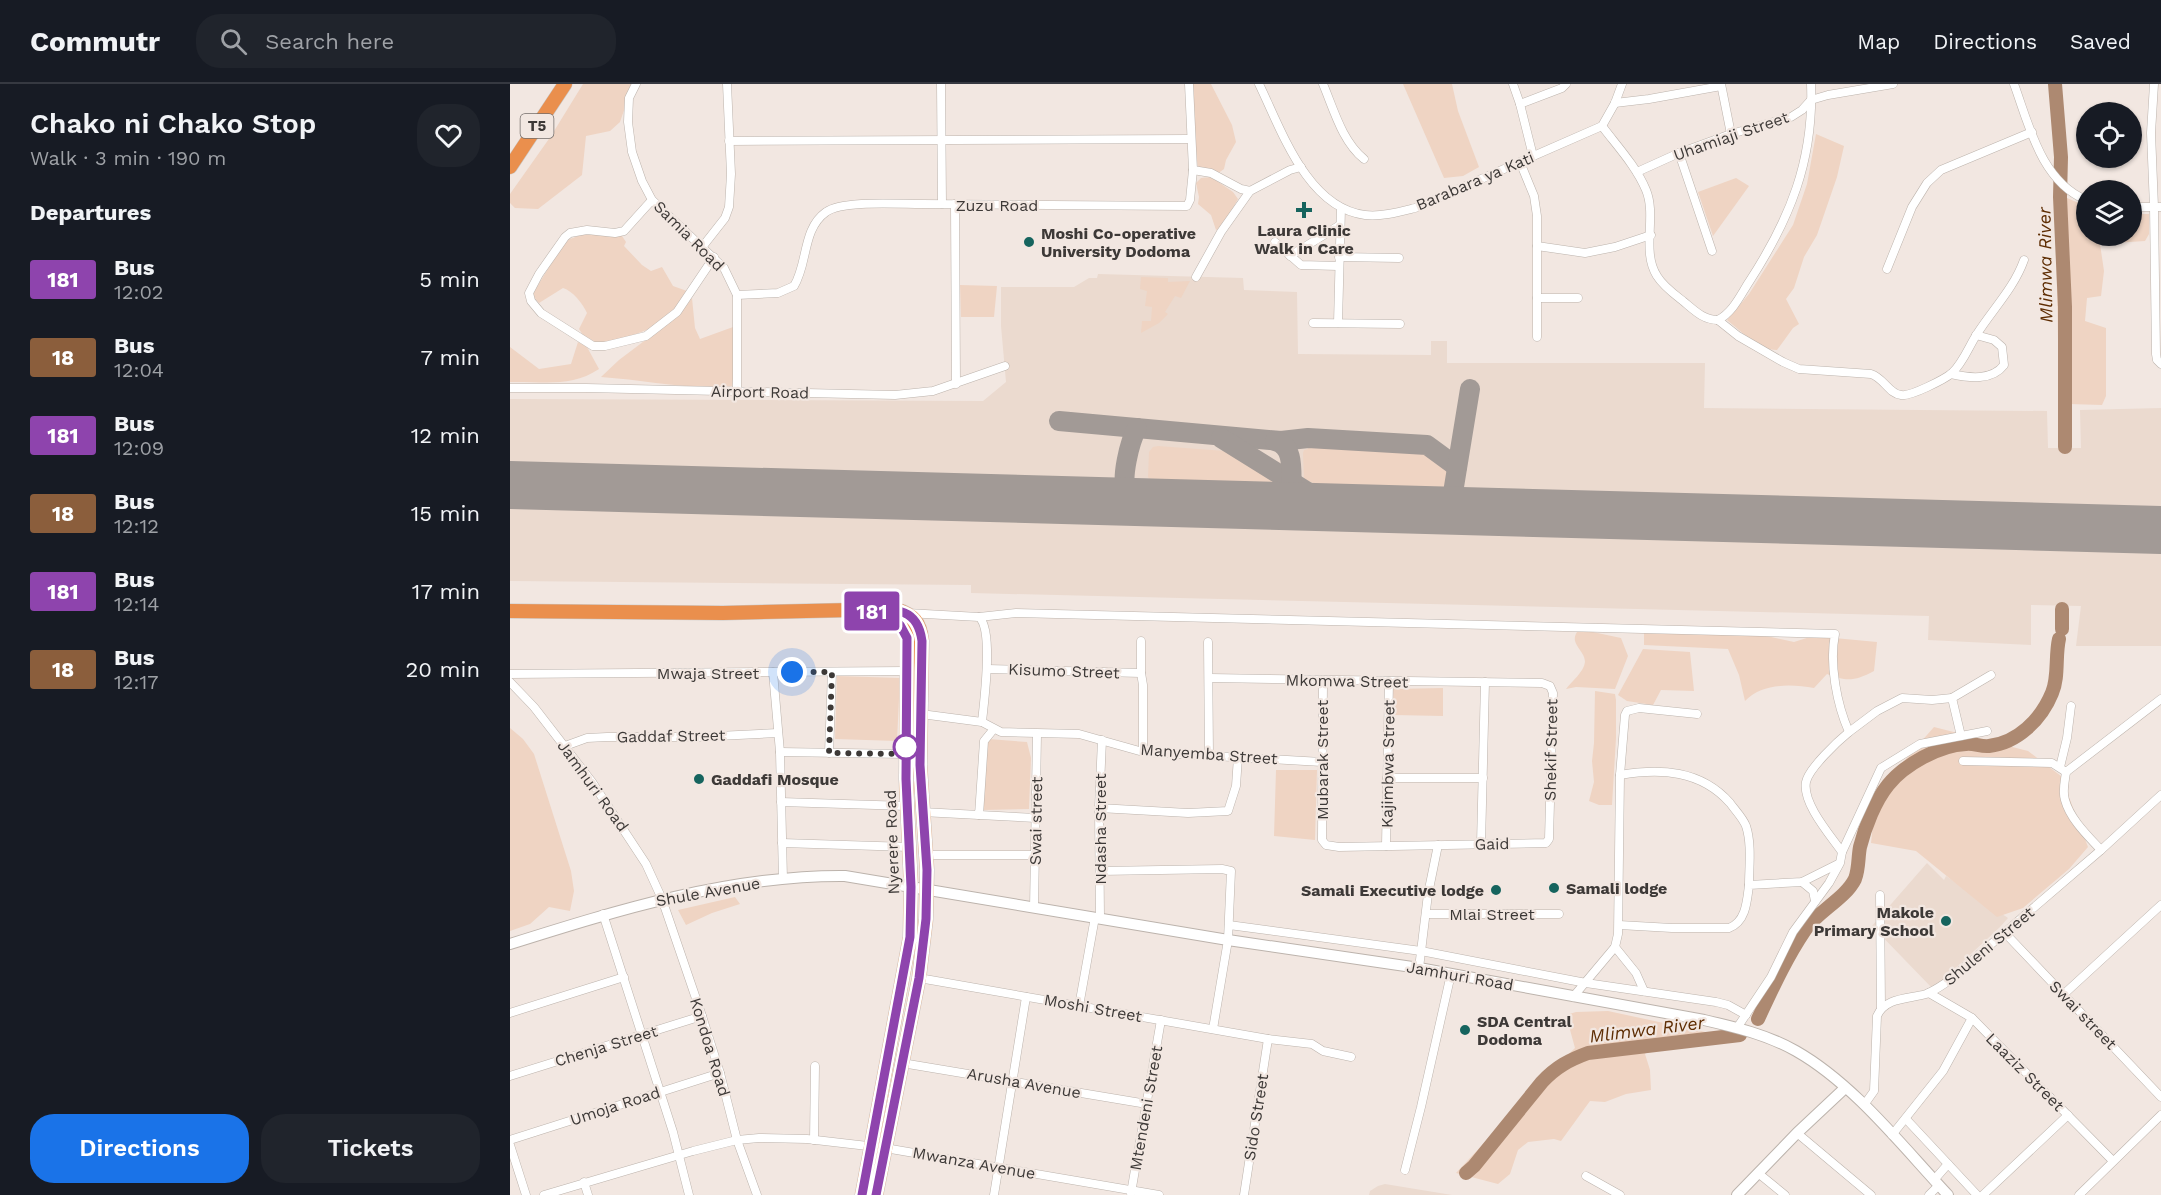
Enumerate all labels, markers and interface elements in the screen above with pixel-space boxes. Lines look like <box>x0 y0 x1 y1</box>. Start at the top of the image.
search box <box>196 14 616 68</box>
text: Commutr <box>30 25 160 58</box>
icon: search <box>217 25 250 58</box>
text: Search here <box>265 29 394 54</box>
text: Map <box>1857 29 1900 54</box>
text: Directions <box>1933 29 2037 54</box>
text: Saved <box>2070 29 2131 54</box>
map controls <box>2076 102 2142 246</box>
button: locate <box>2076 102 2142 168</box>
button: heart <box>417 104 480 167</box>
text: Chako ni Chako Stop <box>30 107 316 140</box>
street label: Uhamiaji Street <box>1671 107 1792 165</box>
road number: T5 <box>520 114 554 138</box>
text: Walk · 3 min · 190 m <box>30 146 226 170</box>
street label: Barabara ya Kati <box>1413 148 1537 214</box>
button: layers <box>2076 180 2142 246</box>
street label: Zuzu Road <box>956 196 1038 215</box>
street label: Samia Road <box>650 197 728 275</box>
text: Departures <box>30 200 151 225</box>
marker: Laura Clinic Walk in Care <box>1295 201 1313 219</box>
water label: Mlimwa River <box>2033 206 2057 323</box>
place label: Laura Clinic Walk in Care <box>1254 221 1354 258</box>
place label: Moshi Co-operative University Dodoma <box>1041 224 1196 261</box>
marker: Moshi Co-operative University Dodoma <box>1022 235 1036 249</box>
text: Bus <box>114 255 154 280</box>
text: 181 <box>47 267 79 292</box>
text: 5 min <box>419 267 480 292</box>
text: 12:02 <box>114 280 163 304</box>
text: Bus <box>114 333 154 358</box>
text: 18 <box>52 345 74 370</box>
text: 7 min <box>420 345 480 370</box>
text: 12:04 <box>114 358 164 382</box>
street label: Airport Road <box>711 382 809 402</box>
text: Bus <box>114 411 154 436</box>
text: 181 <box>47 423 79 448</box>
text: 12 min <box>411 423 480 448</box>
text: 12:09 <box>114 436 164 460</box>
text: Bus <box>114 489 154 514</box>
text: 18 <box>52 501 74 526</box>
text: 15 min <box>411 501 480 526</box>
text: 12:12 <box>114 514 159 538</box>
text: Bus <box>114 567 154 592</box>
text: 181 <box>47 579 79 604</box>
text: 17 min <box>412 579 480 604</box>
text: 12:14 <box>114 592 159 616</box>
line badge: 181 <box>838 592 907 630</box>
text: 181 <box>856 599 888 624</box>
text: Bus <box>114 645 154 670</box>
text: 18 <box>52 657 74 682</box>
text: 20 min <box>406 657 480 682</box>
your location <box>777 657 807 687</box>
street label: Kisumo Street <box>1008 660 1120 682</box>
street label: Mwaja Street <box>657 664 760 683</box>
text: 12:17 <box>114 670 158 694</box>
street label: Mkomwa Street <box>1286 670 1409 692</box>
street label: Kajimbwa Street <box>1377 699 1399 828</box>
street label: Shekif Street <box>1541 699 1561 801</box>
street label: Mubarak Street <box>1313 700 1332 820</box>
street label: Gaddaf Street <box>616 726 726 746</box>
unlabelled marker <box>893 734 919 760</box>
street label: Jamhuri Road <box>554 737 632 835</box>
street label: Manyemba Street <box>1140 740 1278 768</box>
place label: Gaddafi Mosque <box>711 770 839 789</box>
marker: Gaddafi Mosque <box>692 772 706 786</box>
street label: Ndasha Street <box>1091 773 1110 885</box>
street label: Swai street <box>1026 776 1046 865</box>
street label: Nyerere Road <box>881 789 903 895</box>
street label: Gaid <box>1474 834 1510 854</box>
street label: Shule Avenue <box>654 873 762 911</box>
place label: Samali lodge <box>1566 879 1667 898</box>
place label: Samali Executive lodge <box>1301 881 1484 900</box>
marker: Samali lodge <box>1547 881 1561 895</box>
marker: Samali Executive lodge <box>1489 883 1503 897</box>
place label: Makole Primary School <box>1814 903 1935 940</box>
street label: Shuleni Street <box>1940 903 2038 989</box>
street label: Mlai Street <box>1449 905 1535 924</box>
marker: Makole Primary School <box>1939 914 1953 928</box>
street label: Jamhuri Road <box>1405 957 1515 995</box>
street label: Swai street <box>2045 977 2121 1054</box>
street label: Moshi Street <box>1042 990 1144 1026</box>
street label: Kondoa Road <box>686 995 734 1099</box>
water label: Mlimwa River <box>1588 1011 1707 1046</box>
place label: SDA Central Dodoma <box>1477 1012 1573 1049</box>
street label: Chenja Street <box>552 1021 660 1071</box>
marker: SDA Central Dodoma <box>1458 1023 1472 1037</box>
street label: Laaziz Street <box>1982 1029 2068 1115</box>
street label: Mtendeni Street <box>1126 1044 1166 1172</box>
street label: Arusha Avenue <box>966 1064 1082 1102</box>
street label: Sido Street <box>1240 1072 1272 1162</box>
street label: Umoja Road <box>568 1083 662 1129</box>
button: Directions <box>30 1114 249 1183</box>
button: Tickets <box>261 1114 480 1183</box>
street label: Mwanza Avenue <box>911 1143 1037 1183</box>

